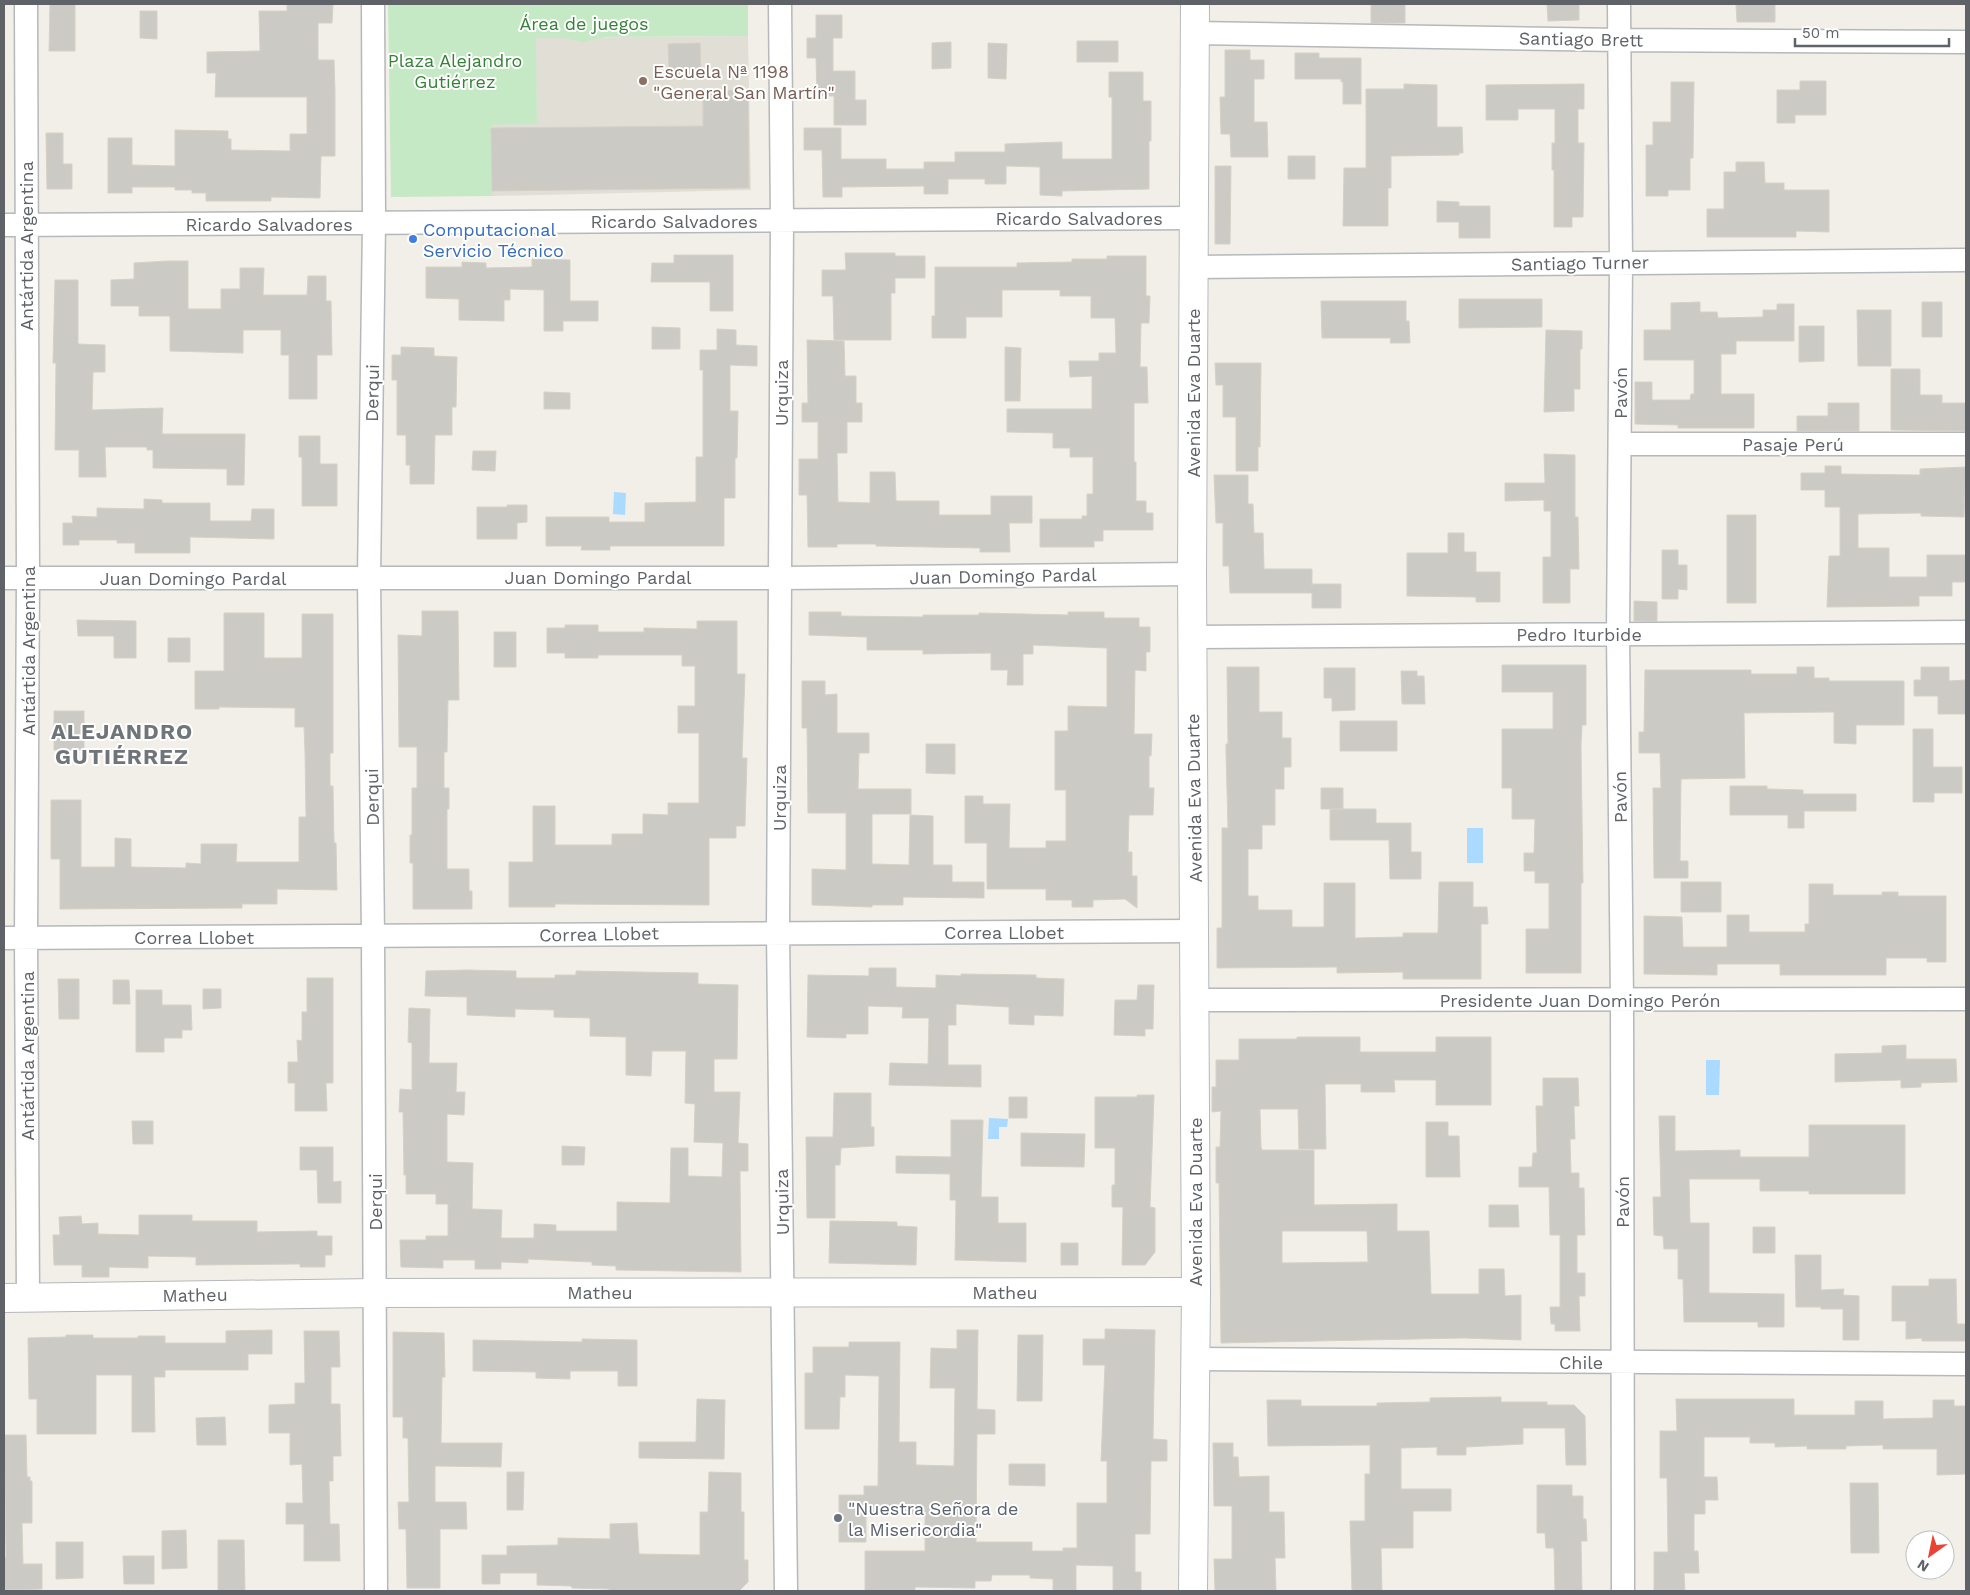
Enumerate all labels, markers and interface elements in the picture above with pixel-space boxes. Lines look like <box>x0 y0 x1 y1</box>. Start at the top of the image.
park label: Área de juegos <box>519 13 649 34</box>
scale bar <box>1795 15 1949 47</box>
text: 50 m <box>1802 24 1839 42</box>
street label: Santiago Brett <box>1519 27 1644 51</box>
park label: Plaza Alejandro Gutiérrez <box>388 50 522 92</box>
place label: Escuela Nª 1198 "General San Martín" <box>653 61 835 103</box>
marker: Escuela Nª 1198 "General San Martín" <box>637 75 649 87</box>
street label: Antártida Argentina <box>16 161 37 331</box>
street label: Ricardo Salvadores <box>995 208 1163 229</box>
street label: Ricardo Salvadores <box>590 211 758 232</box>
street label: Ricardo Salvadores <box>185 214 353 235</box>
place label: Computacional Servicio Técnico <box>423 219 564 261</box>
marker: Computacional Servicio Técnico <box>407 233 419 245</box>
street label: Santiago Turner <box>1511 251 1649 275</box>
street label: Avenida Eva Duarte <box>1183 308 1204 478</box>
street label: Urquiza <box>771 360 792 426</box>
street label: Derqui <box>361 364 383 422</box>
street label: Pavón <box>1610 367 1631 419</box>
street label: Pasaje Perú <box>1742 434 1844 455</box>
street label: Juan Domingo Pardal <box>909 564 1097 588</box>
street label: Antártida Argentina <box>18 566 39 736</box>
street label: Juan Domingo Pardal <box>504 567 692 588</box>
street label: Juan Domingo Pardal <box>99 568 287 589</box>
street label: Pedro Iturbide <box>1516 624 1642 645</box>
street label: Avenida Eva Duarte <box>1182 713 1206 883</box>
district label: ALEJANDRO GUTIÉRREZ <box>51 719 193 769</box>
street label: Urquiza <box>769 765 790 831</box>
street label: Derqui <box>361 768 383 826</box>
street label: Pavón <box>1609 771 1631 823</box>
street label: Correa Llobet <box>539 922 660 946</box>
street label: Correa Llobet <box>944 922 1064 943</box>
street label: Correa Llobet <box>134 927 254 948</box>
street label: Antártida Argentina <box>17 971 38 1141</box>
street label: Presidente Juan Domingo Perón <box>1439 990 1721 1011</box>
street label: Avenida Eva Duarte <box>1185 1117 1206 1287</box>
street label: Urquiza <box>771 1168 793 1236</box>
street label: Derqui <box>365 1173 386 1231</box>
street label: Pavón <box>1612 1176 1633 1228</box>
street label: Matheu <box>567 1282 633 1303</box>
street label: Matheu <box>972 1282 1038 1303</box>
street label: Matheu <box>162 1284 228 1306</box>
street label: Chile <box>1559 1352 1603 1373</box>
place label: "Nuestra Señora de la Misericordia" <box>848 1498 1018 1540</box>
marker: "Nuestra Señora de la Misericordia" <box>832 1512 844 1524</box>
north arrow <box>1905 1530 1955 1580</box>
text: N <box>1914 1556 1932 1575</box>

